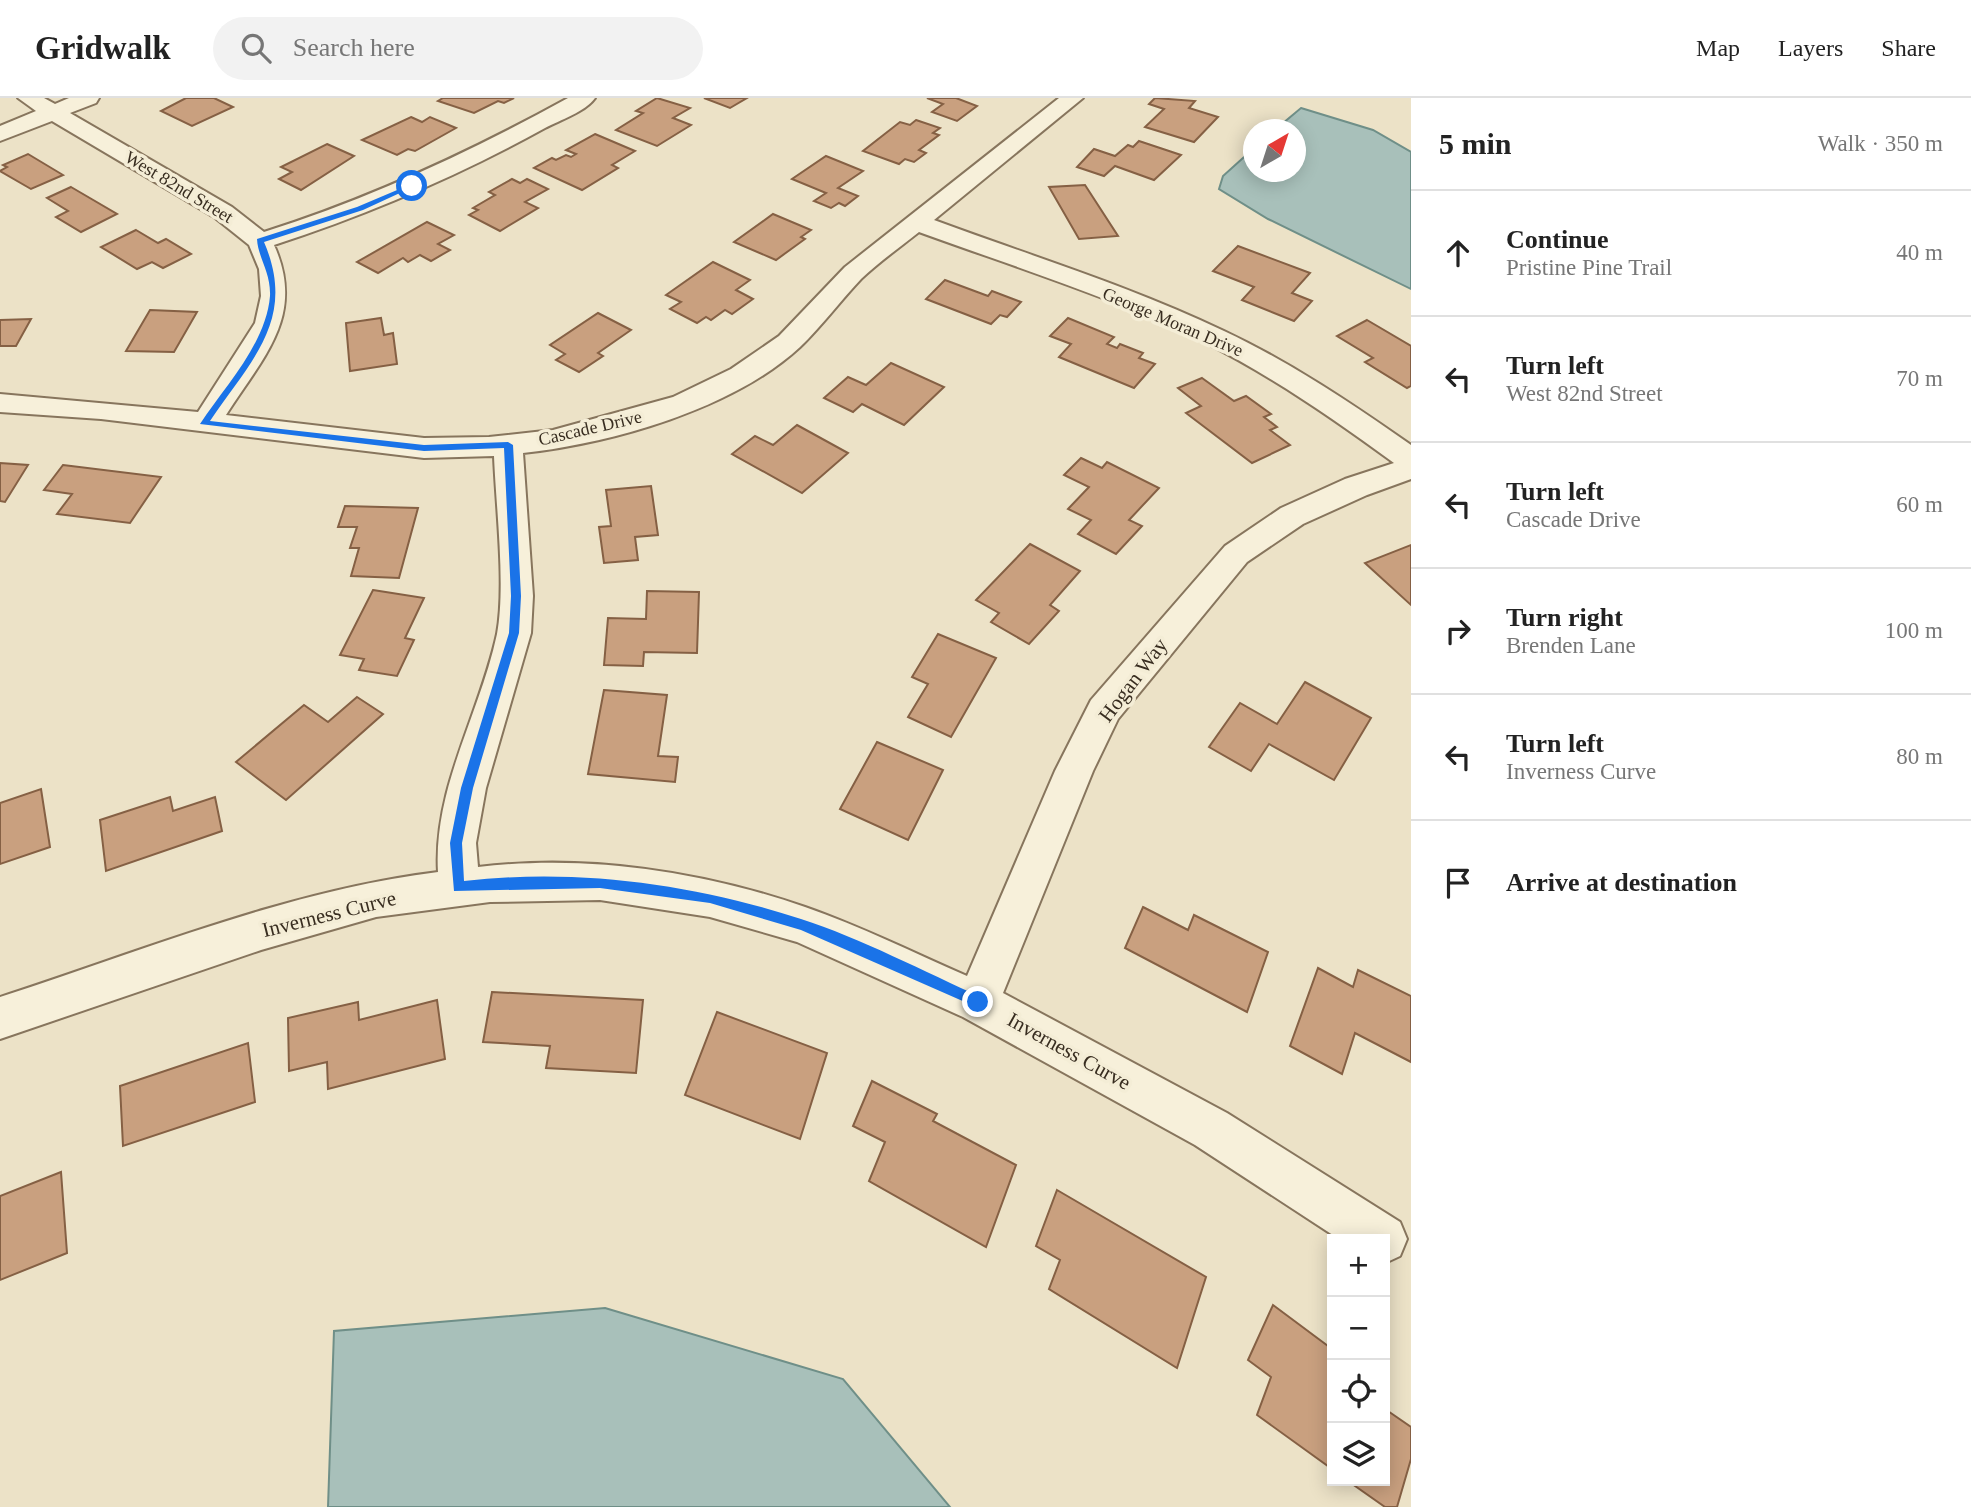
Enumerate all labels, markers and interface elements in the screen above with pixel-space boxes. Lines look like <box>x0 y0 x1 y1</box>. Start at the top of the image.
search box <box>213 17 703 80</box>
icon: search <box>237 29 275 67</box>
text: Gridwalk <box>35 30 171 66</box>
text: Search here <box>293 33 415 62</box>
text: Map <box>1696 35 1740 61</box>
text: Layers <box>1778 35 1843 61</box>
text: Share <box>1881 35 1936 61</box>
north arrow <box>1243 119 1306 182</box>
text: 5 min <box>1439 127 1512 160</box>
text: Walk · 350 m <box>1818 131 1943 156</box>
street label: West 82nd Street <box>121 147 237 227</box>
route start <box>396 170 427 201</box>
text: Continue <box>1506 225 1609 254</box>
icon: ahead <box>1439 234 1477 272</box>
text: 40 m <box>1896 240 1943 265</box>
text: Pristine Pine Trail <box>1506 255 1672 280</box>
street label: George Moran Drive <box>1100 283 1246 361</box>
text: Turn left <box>1506 351 1604 380</box>
icon: left <box>1439 360 1477 398</box>
text: 70 m <box>1896 366 1943 391</box>
text: West 82nd Street <box>1506 381 1663 406</box>
street label: Cascade Drive <box>536 406 644 450</box>
text: Turn left <box>1506 477 1604 506</box>
icon: left <box>1439 486 1477 524</box>
text: 60 m <box>1896 492 1943 517</box>
text: Cascade Drive <box>1506 507 1641 532</box>
text: Turn right <box>1506 603 1623 632</box>
icon: right <box>1439 612 1477 650</box>
text: 100 m <box>1885 618 1943 643</box>
street label: Hogan Way <box>1094 633 1173 727</box>
text: Brenden Lane <box>1506 633 1636 658</box>
text: Turn left <box>1506 729 1604 758</box>
icon: left <box>1439 738 1477 776</box>
text: 80 m <box>1896 744 1943 769</box>
text: Inverness Curve <box>1506 759 1656 784</box>
icon: arrive <box>1439 864 1477 902</box>
text: Arrive at destination <box>1506 868 1737 897</box>
street label: Inverness Curve <box>260 886 398 942</box>
route end <box>962 986 993 1017</box>
street label: Inverness Curve <box>1003 1007 1135 1095</box>
map controls <box>1327 1234 1390 1486</box>
button: + <box>1327 1234 1390 1297</box>
button: − <box>1327 1297 1390 1360</box>
button: locate <box>1327 1360 1390 1423</box>
button: layers <box>1327 1423 1390 1486</box>

